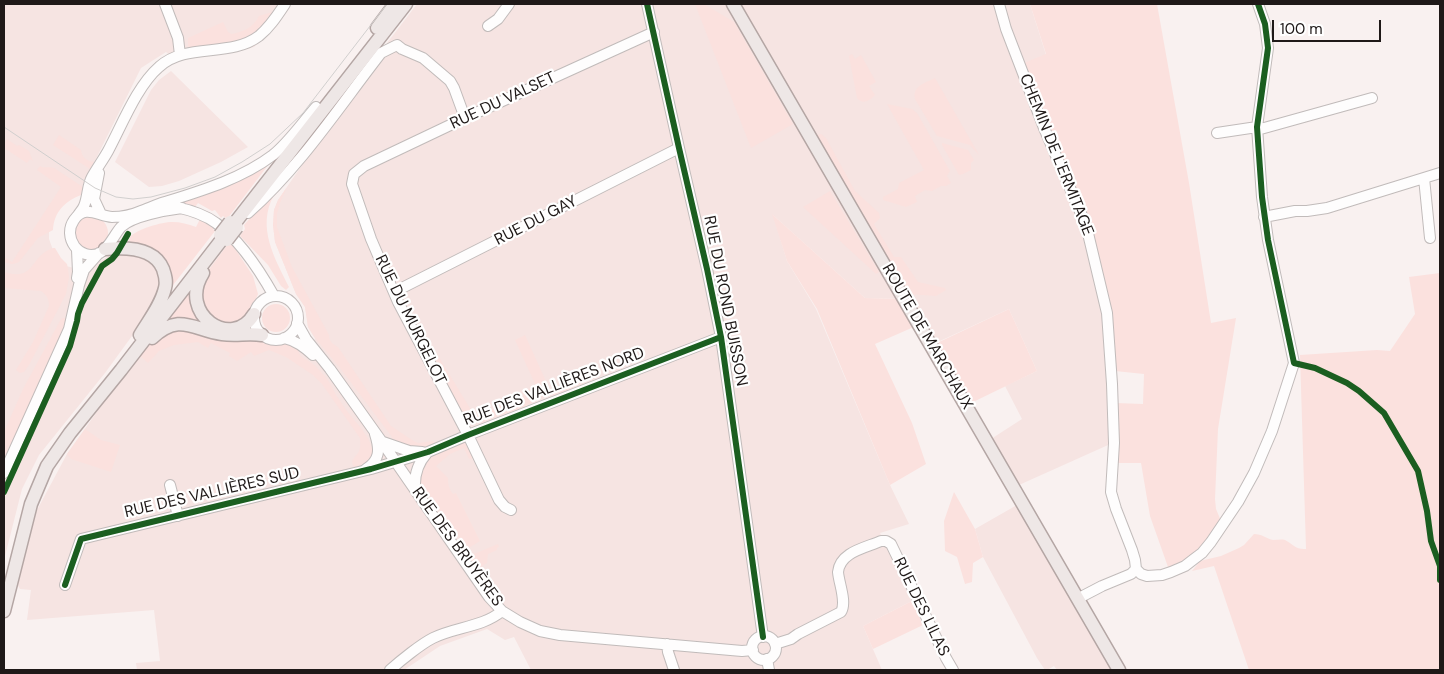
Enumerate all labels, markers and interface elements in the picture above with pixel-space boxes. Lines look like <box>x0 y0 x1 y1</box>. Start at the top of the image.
scale bar <box>1274 10 1383 42</box>
text: 100 m <box>1280 19 1323 39</box>
street label: RUE DU VALSET <box>447 68 559 134</box>
street label: CHEMIN DE L'ERMITAGE <box>1015 71 1097 239</box>
street label: RUE DU GAY <box>492 192 580 250</box>
street label: RUE DU ROND BUISSON <box>699 214 751 388</box>
street label: RUE DU MURGELOT <box>370 252 450 388</box>
street label: ROUTE DE MARCHAUX <box>877 261 977 413</box>
street label: RUE DES VALLIÈRES NORD <box>461 344 647 430</box>
street label: RUE DES VALLIÈRES SUD <box>123 463 301 523</box>
street label: RUE DES BRUYÈRES <box>407 484 507 610</box>
street label: RUE DES LILAS <box>889 555 953 659</box>

